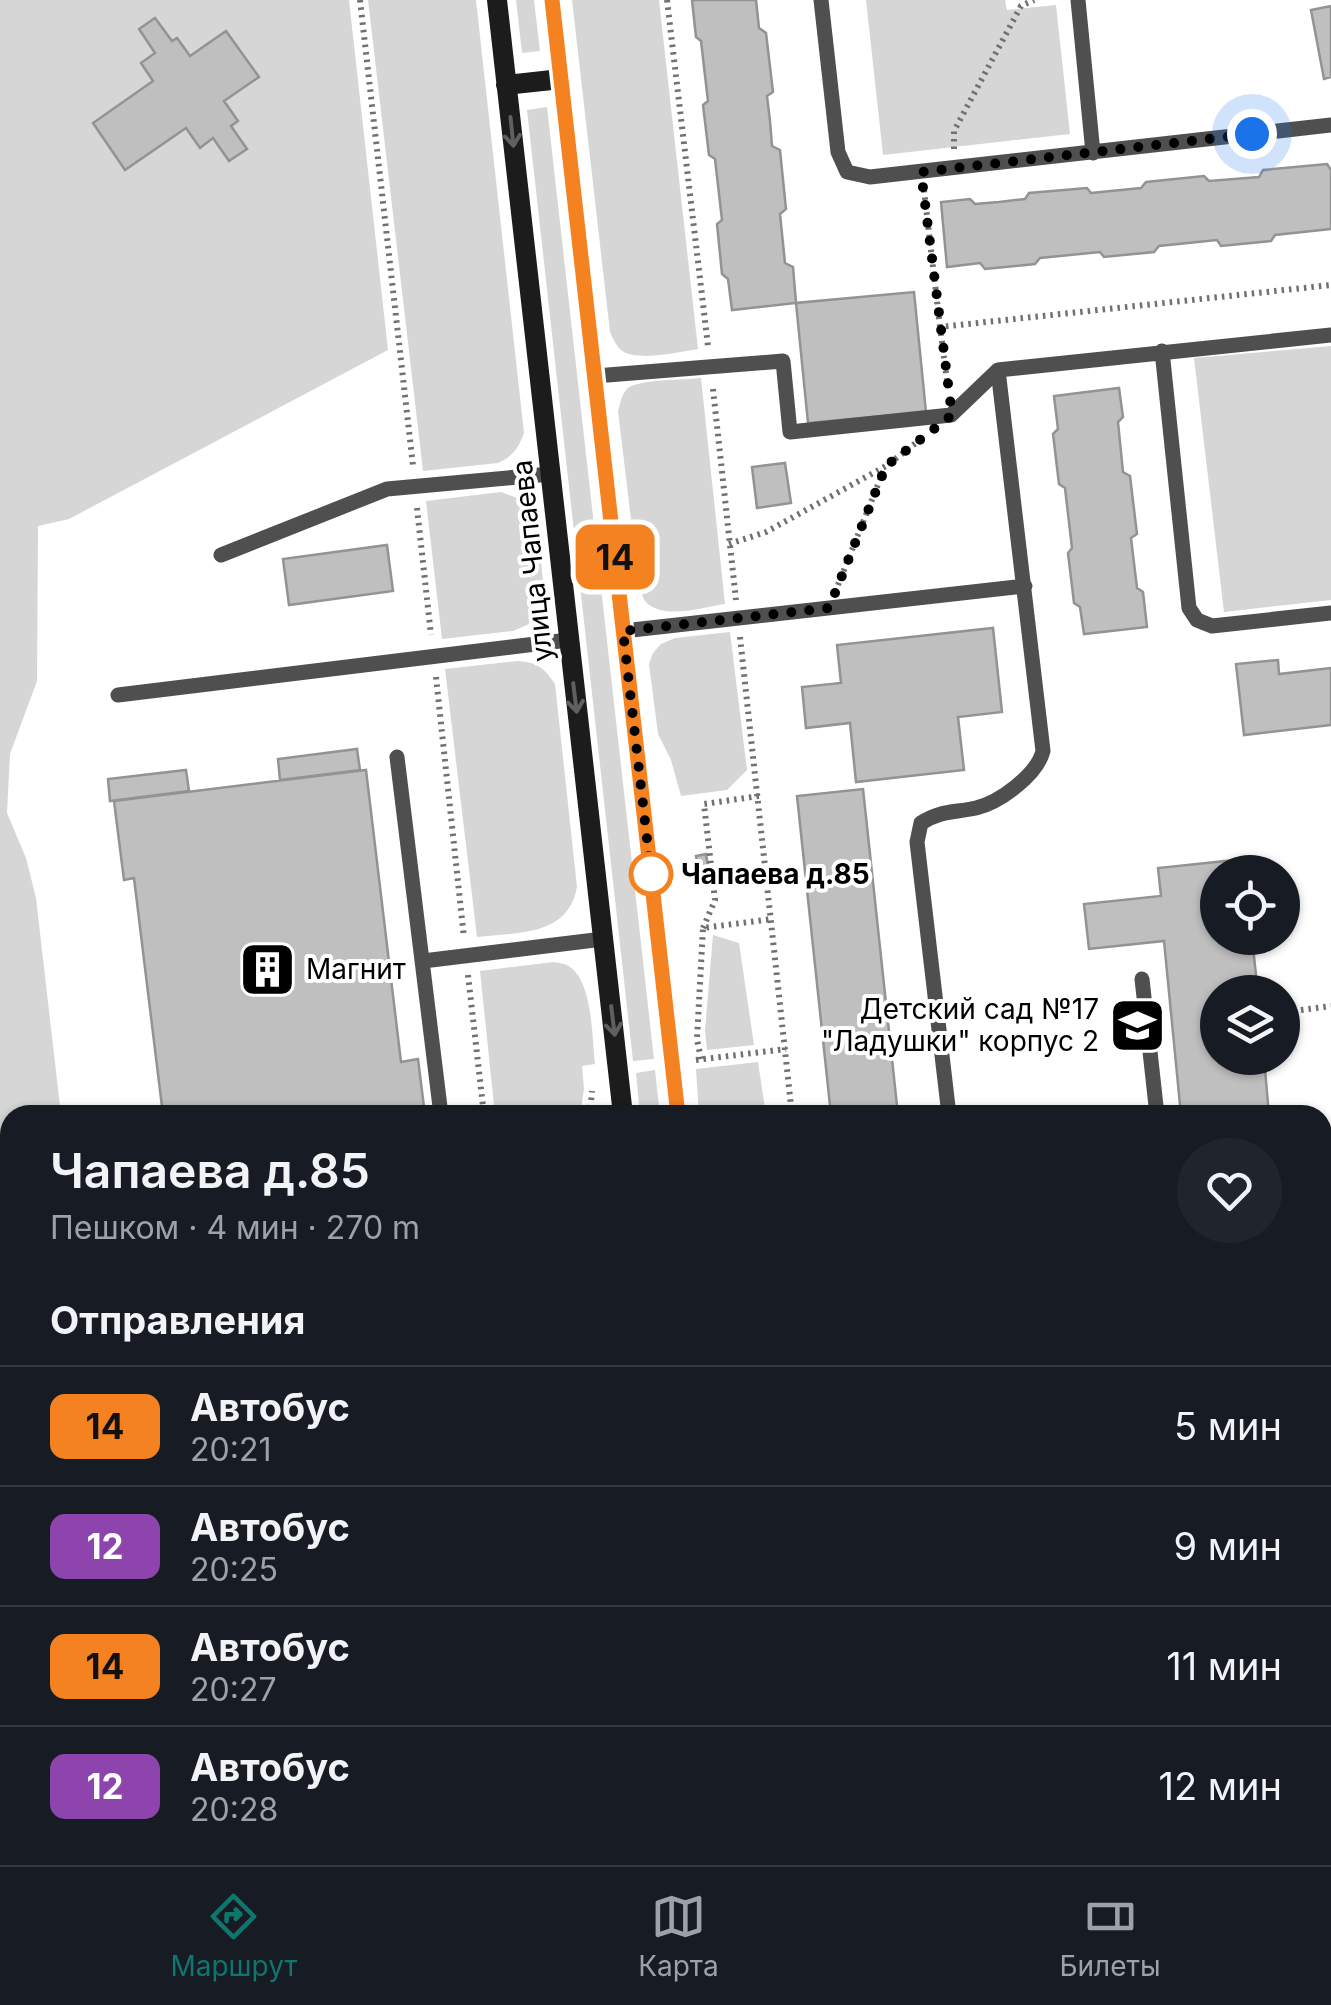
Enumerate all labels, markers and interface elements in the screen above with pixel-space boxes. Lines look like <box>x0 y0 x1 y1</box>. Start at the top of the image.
your location <box>1227 109 1277 159</box>
one-way arrow <box>503 115 522 147</box>
street label: улица Чапаева <box>504 458 560 664</box>
line badge: 14 <box>570 524 660 590</box>
text: 14 <box>596 536 634 578</box>
one-way arrow <box>566 681 585 714</box>
marker: Чапаева д.85 <box>630 853 672 895</box>
map controls <box>1200 855 1300 1075</box>
button: locate <box>1200 855 1300 955</box>
place label: Чапаева д.85 <box>681 857 870 891</box>
building icon: Магнит <box>237 939 297 999</box>
place label: Магнит <box>306 952 406 986</box>
button: layers <box>1200 975 1300 1075</box>
place label: Детский сад №17 "Ладушки" корпус 2 <box>821 992 1099 1058</box>
school or university icon: Детский сад №17 "Ладушки" корпус 2 <box>1108 995 1168 1055</box>
one-way arrow <box>604 1004 623 1037</box>
button: heart <box>1177 1138 1282 1243</box>
text: Чапаева д.85 <box>50 1141 370 1200</box>
text: Пешком · 4 мин · 270 m <box>50 1208 420 1247</box>
text: Отправления <box>50 1297 305 1343</box>
text: Автобус <box>190 1384 350 1430</box>
text: 5 мин <box>1174 1403 1282 1449</box>
text: 14 <box>86 1405 124 1447</box>
text: 20:21 <box>190 1430 271 1469</box>
text: Автобус <box>190 1504 350 1550</box>
text: 9 мин <box>1174 1523 1282 1569</box>
text: 12 <box>86 1525 124 1567</box>
text: 20:25 <box>190 1550 278 1589</box>
text: Автобус <box>190 1624 350 1670</box>
text: 11 мин <box>1166 1643 1282 1689</box>
text: 14 <box>86 1645 124 1687</box>
text: 20:27 <box>190 1670 277 1709</box>
text: Автобус <box>190 1744 350 1790</box>
text: 12 мин <box>1158 1763 1282 1809</box>
text: 12 <box>86 1765 124 1807</box>
text: 20:28 <box>190 1790 278 1829</box>
tab: Маршрут <box>170 1889 297 1983</box>
tab: Карта <box>638 1889 719 1983</box>
tab: Билеты <box>1059 1889 1161 1983</box>

